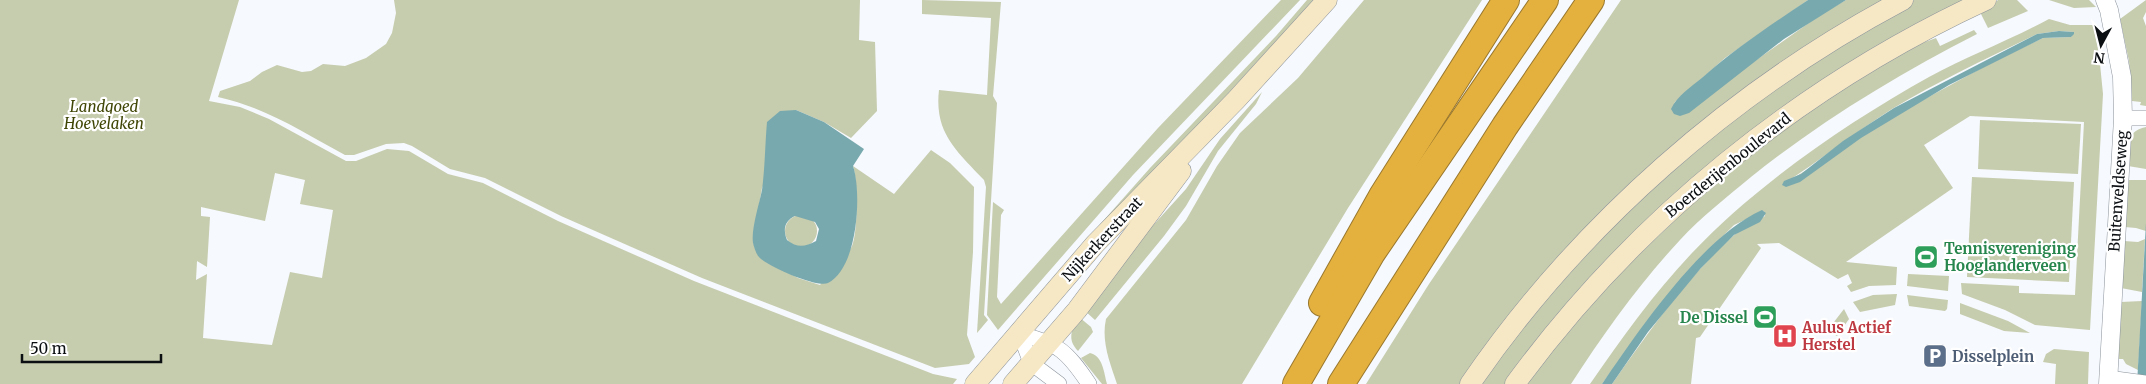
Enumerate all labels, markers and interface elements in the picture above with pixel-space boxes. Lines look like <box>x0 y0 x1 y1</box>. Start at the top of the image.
north arrow <box>2076 20 2126 70</box>
text: N <box>2093 48 2106 68</box>
park label: Landgoed Hoevelaken <box>63 97 144 133</box>
street label: Boerderijenboulevard <box>1661 109 1795 221</box>
street label: Buitenveldseweg <box>2104 130 2132 252</box>
street label: Nijkerkerstraat <box>1058 193 1146 285</box>
place label: Tennisvereniging Hooglanderveen <box>1944 239 2077 275</box>
sports icon: Tennisvereniging Hooglanderveen <box>1913 244 1939 270</box>
sports icon: De Dissel <box>1752 304 1778 330</box>
place label: De Dissel <box>1680 308 1748 327</box>
place label: Aulus Actief Herstel <box>1801 318 1892 354</box>
hospital icon: Aulus Actief Herstel <box>1772 323 1798 349</box>
scale bar <box>22 332 161 364</box>
text: 50 m <box>30 339 67 358</box>
parking icon: Disselplein <box>1922 343 1948 369</box>
place label: Disselplein <box>1952 347 2034 366</box>

